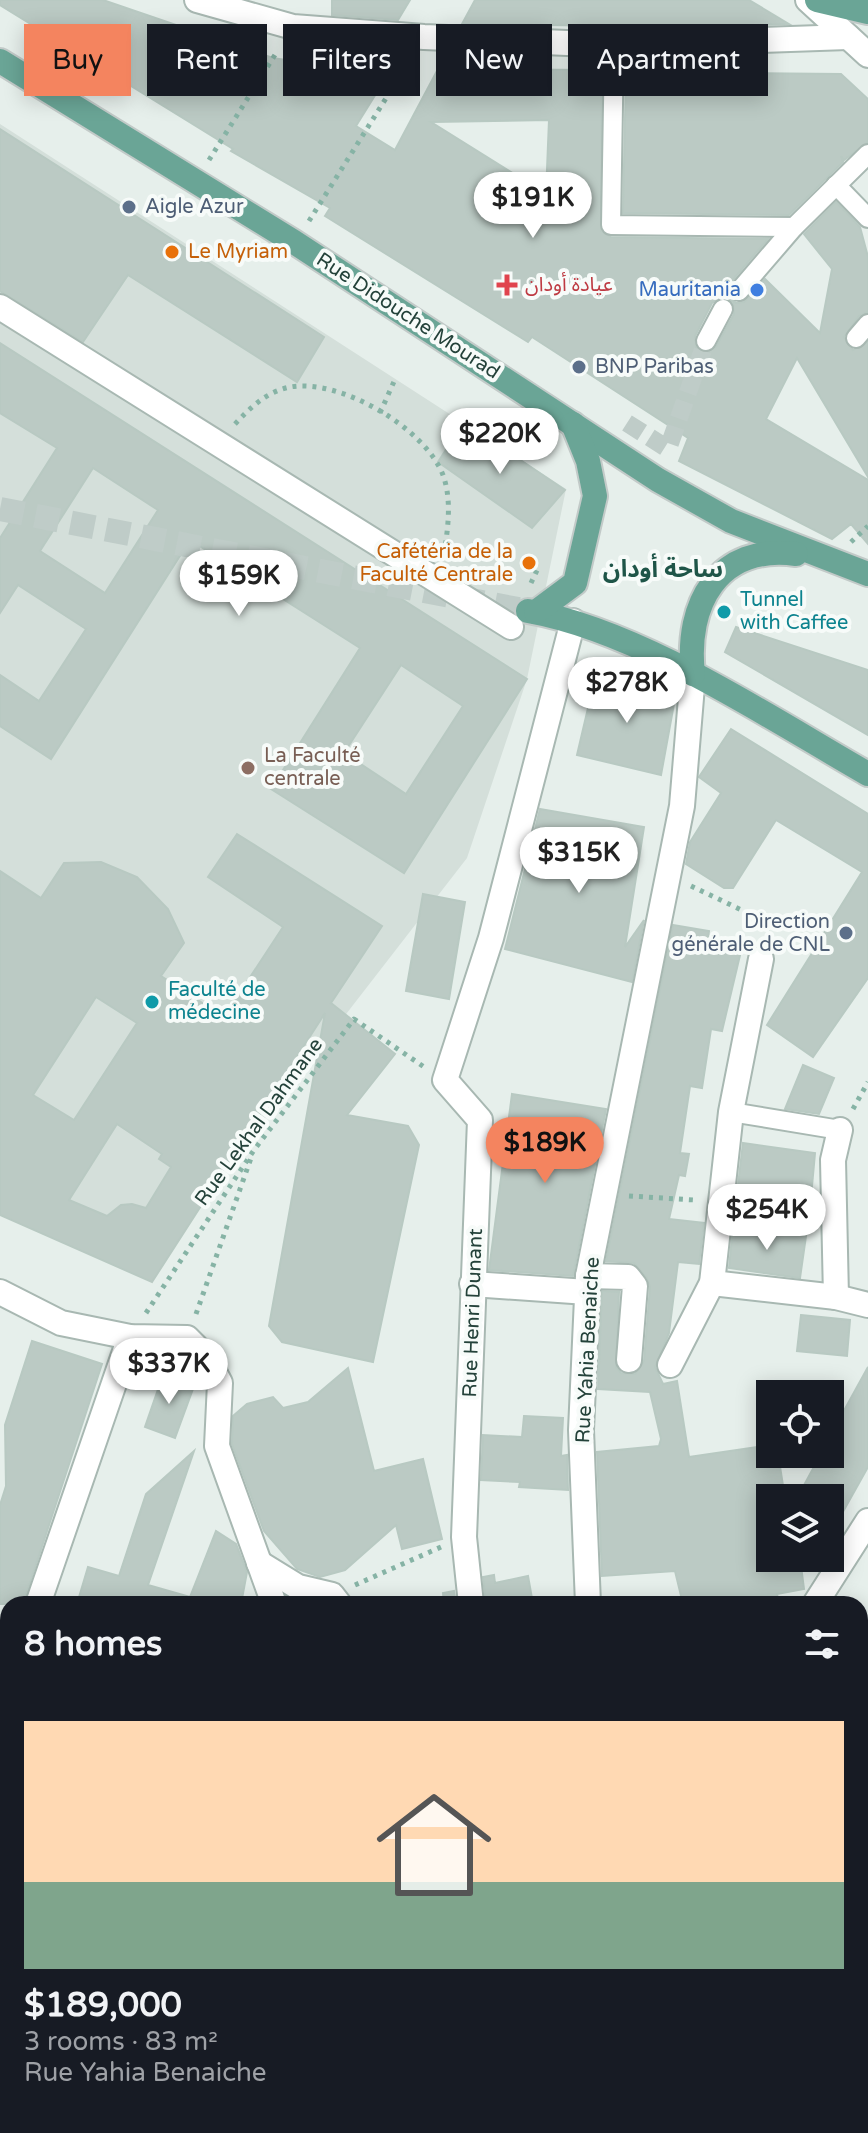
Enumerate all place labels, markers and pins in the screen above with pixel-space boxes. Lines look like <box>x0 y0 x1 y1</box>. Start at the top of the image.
pin: $191K <box>477 172 589 240</box>
place label: Aigle Azur <box>145 195 244 219</box>
marker: Aigle Azur <box>120 198 138 216</box>
place label: Le Myriam <box>188 240 288 264</box>
marker: Le Myriam <box>163 243 181 261</box>
place label: عيادة أودان <box>525 272 613 297</box>
marker: عيادة أودان <box>496 274 518 296</box>
place label: Mauritania <box>638 278 741 302</box>
marker: Mauritania <box>748 281 766 299</box>
place label: BNP Paribas <box>595 355 714 379</box>
marker: BNP Paribas <box>570 358 588 376</box>
pin: $220K <box>444 408 556 476</box>
place label: Cafétéria de la Faculté Centrale <box>360 540 513 587</box>
pin: $159K <box>183 550 295 618</box>
marker: Cafétéria de la Faculté Centrale <box>520 554 538 572</box>
place label: Tunnel with Caffee <box>740 588 848 635</box>
marker: Tunnel with Caffee <box>715 603 733 621</box>
pin: $278K <box>571 657 683 725</box>
place label: La Faculté centrale <box>264 744 360 791</box>
marker: La Faculté centrale <box>239 759 257 777</box>
pin: $315K <box>523 827 635 895</box>
place label: Direction générale de CNL <box>672 910 830 957</box>
marker: Direction générale de CNL <box>837 924 855 942</box>
place label: Faculté de médecine <box>168 978 266 1025</box>
marker: Faculté de médecine <box>143 993 161 1011</box>
pin: $189K <box>489 1117 601 1185</box>
pin: $254K <box>711 1184 823 1252</box>
pin: $337K <box>113 1338 225 1406</box>

